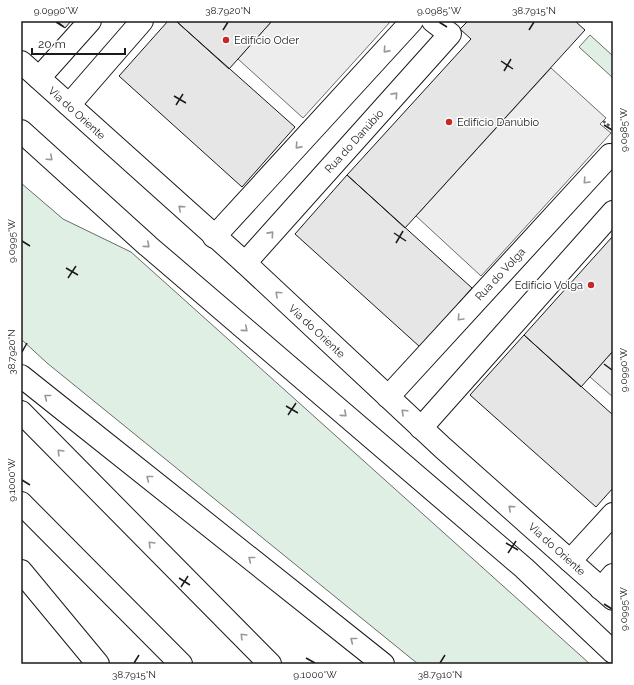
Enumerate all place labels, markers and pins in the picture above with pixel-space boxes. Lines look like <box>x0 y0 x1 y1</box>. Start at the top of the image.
place label: Edifício Oder <box>234 34 299 47</box>
marker: Edifício Oder <box>221 35 231 45</box>
place label: Edifício Danúbio <box>457 116 540 129</box>
marker: Edifício Danúbio <box>444 117 454 127</box>
place label: Edifício Volga <box>515 279 583 292</box>
marker: Edifício Volga <box>586 280 596 290</box>

